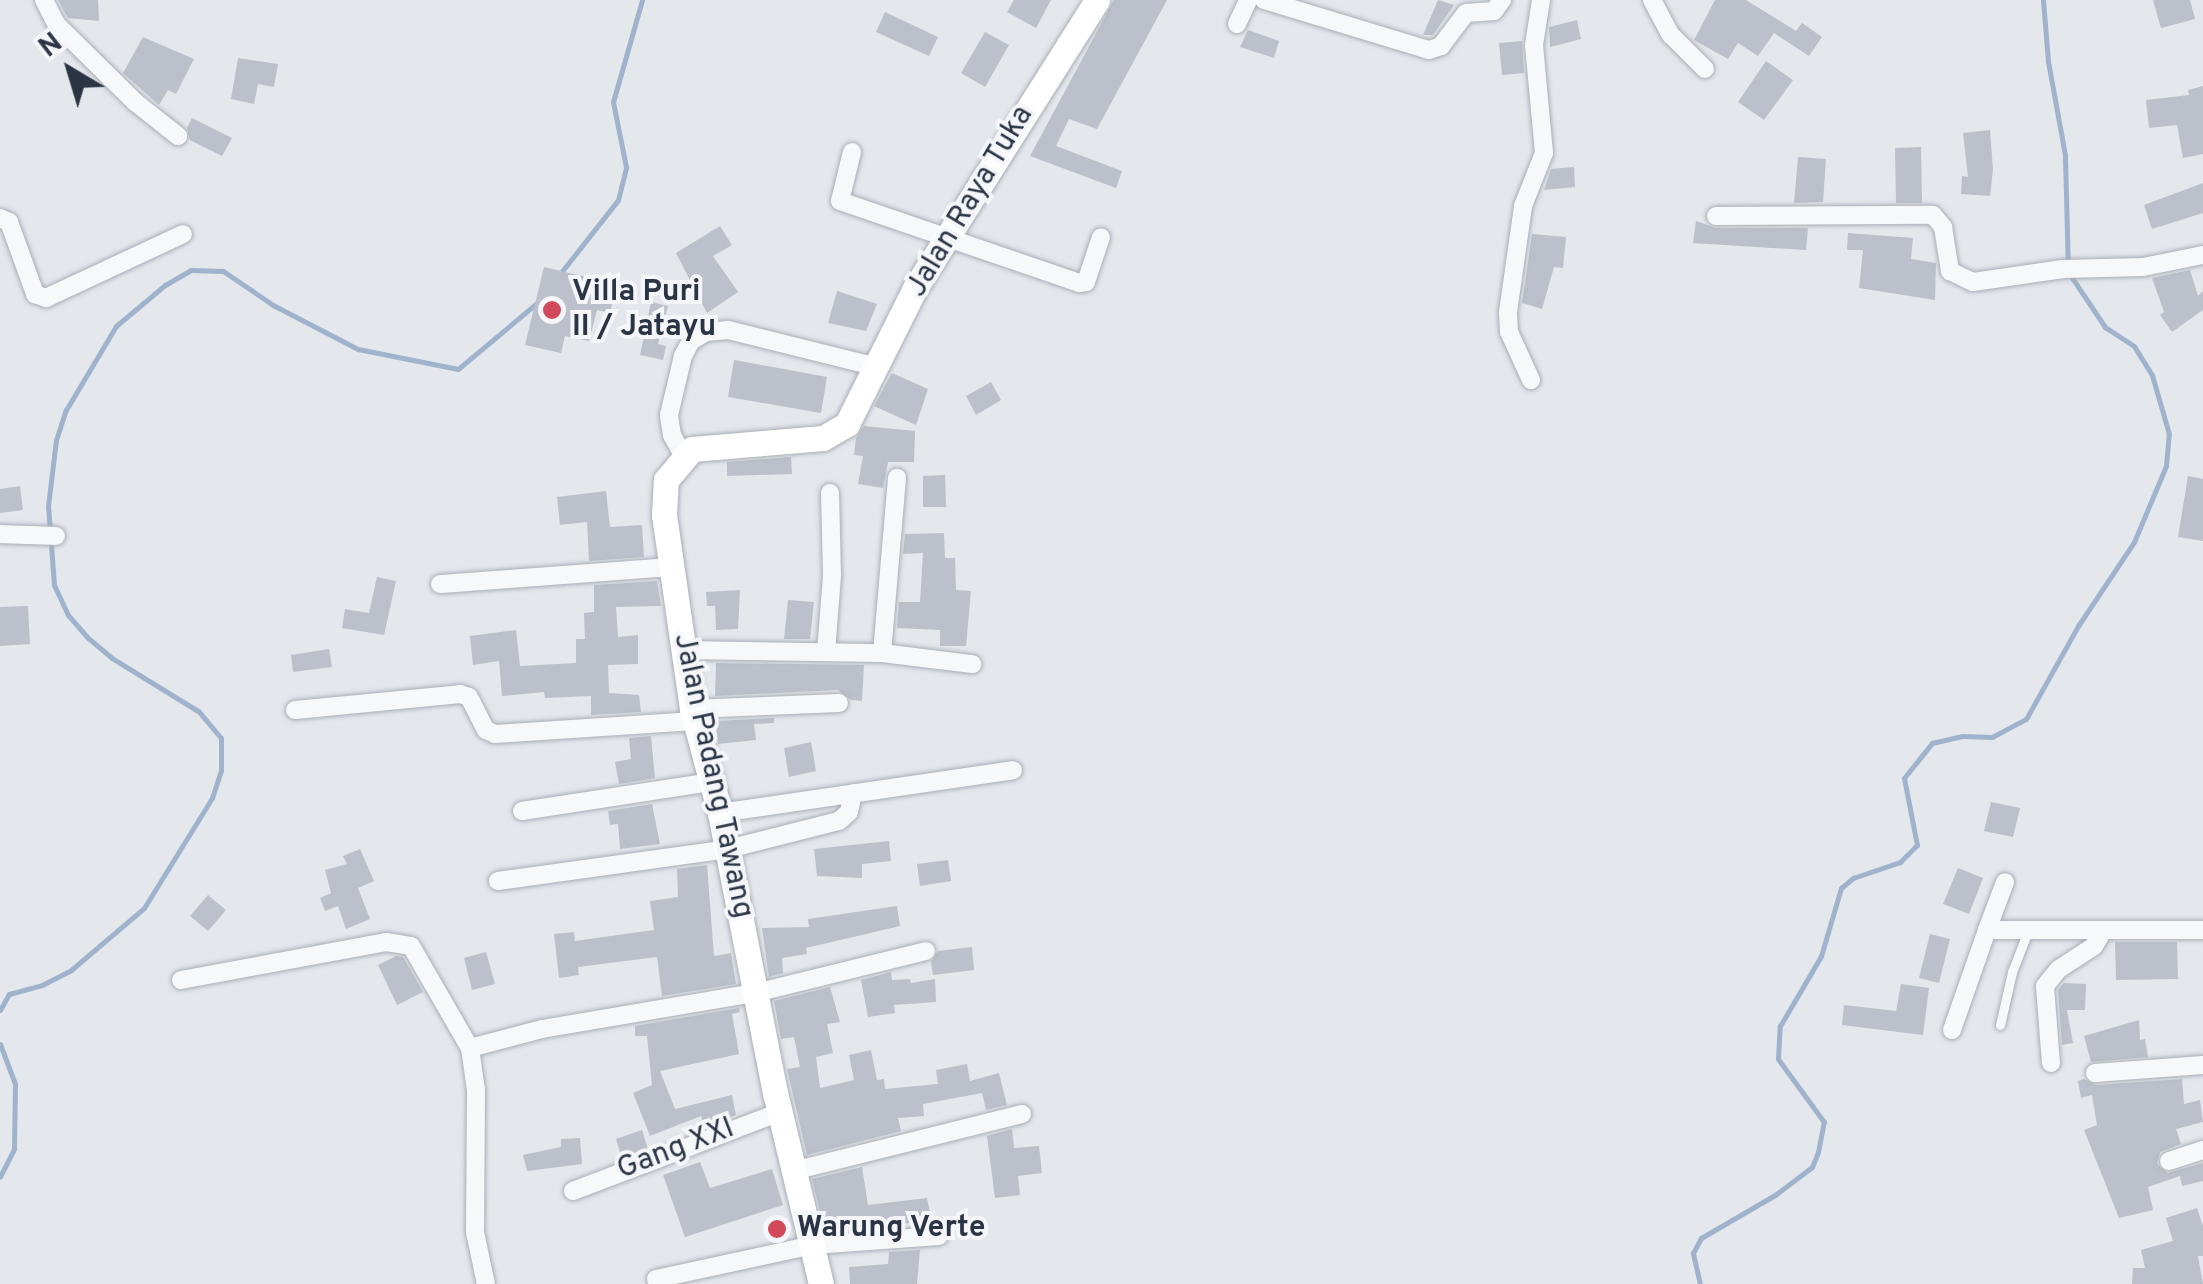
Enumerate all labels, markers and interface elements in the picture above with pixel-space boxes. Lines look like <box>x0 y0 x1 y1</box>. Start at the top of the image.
north arrow <box>20 20 120 120</box>
text: N <box>33 26 71 67</box>
street label: Jalan Raya Tuka <box>899 99 1043 305</box>
place label: Villa Puri II / Jatayu <box>572 275 716 346</box>
marker: Villa Puri II / Jatayu <box>541 299 563 321</box>
street label: Jalan Padang Tawang <box>664 630 760 922</box>
street label: Gang XXI <box>612 1111 740 1189</box>
place label: Warung Verte <box>797 1211 987 1247</box>
marker: Warung Verte <box>766 1218 788 1240</box>

